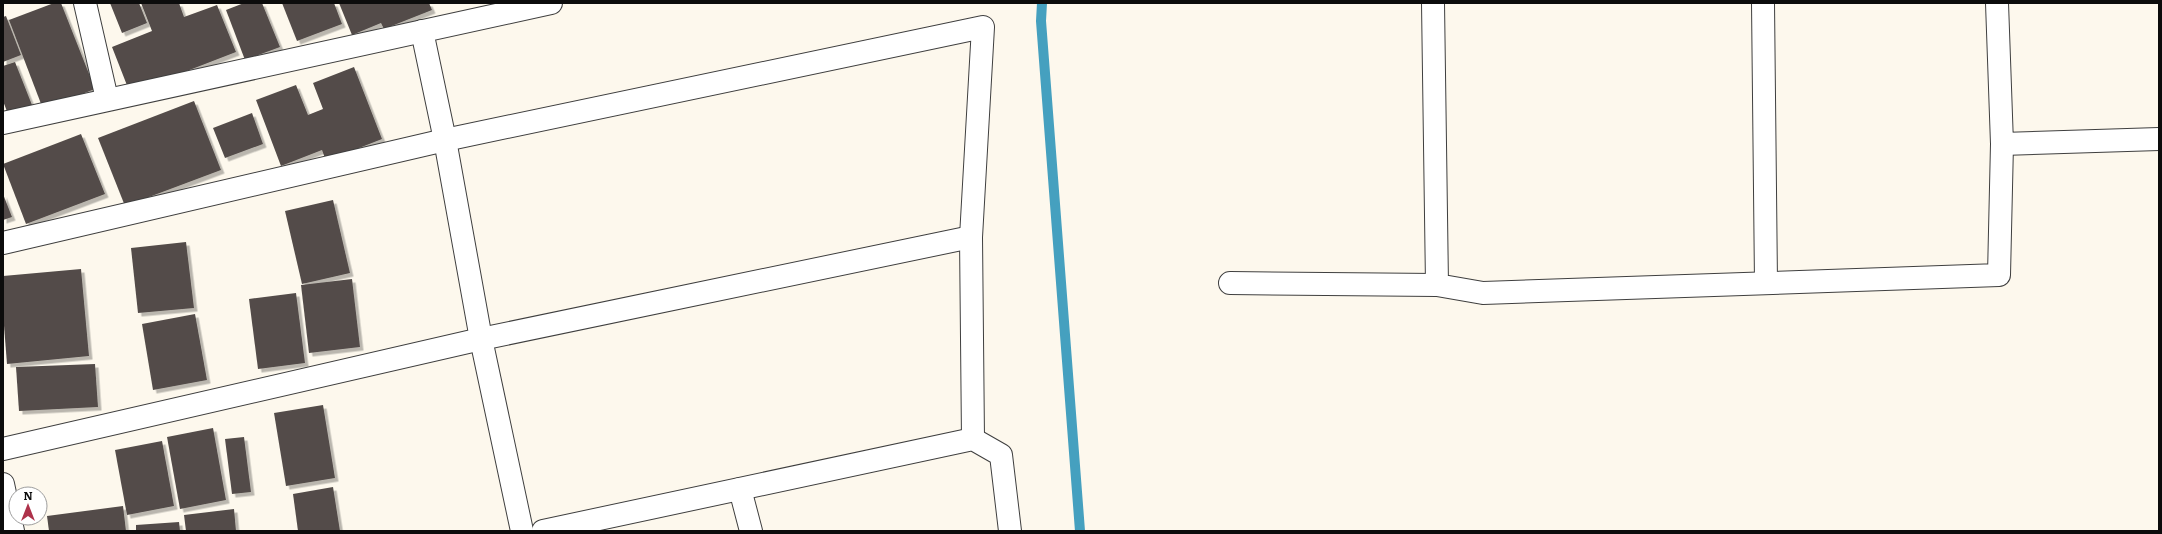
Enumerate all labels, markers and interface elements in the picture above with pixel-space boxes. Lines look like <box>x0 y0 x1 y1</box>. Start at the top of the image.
north arrow <box>8 486 48 526</box>
text: N <box>23 487 33 503</box>

